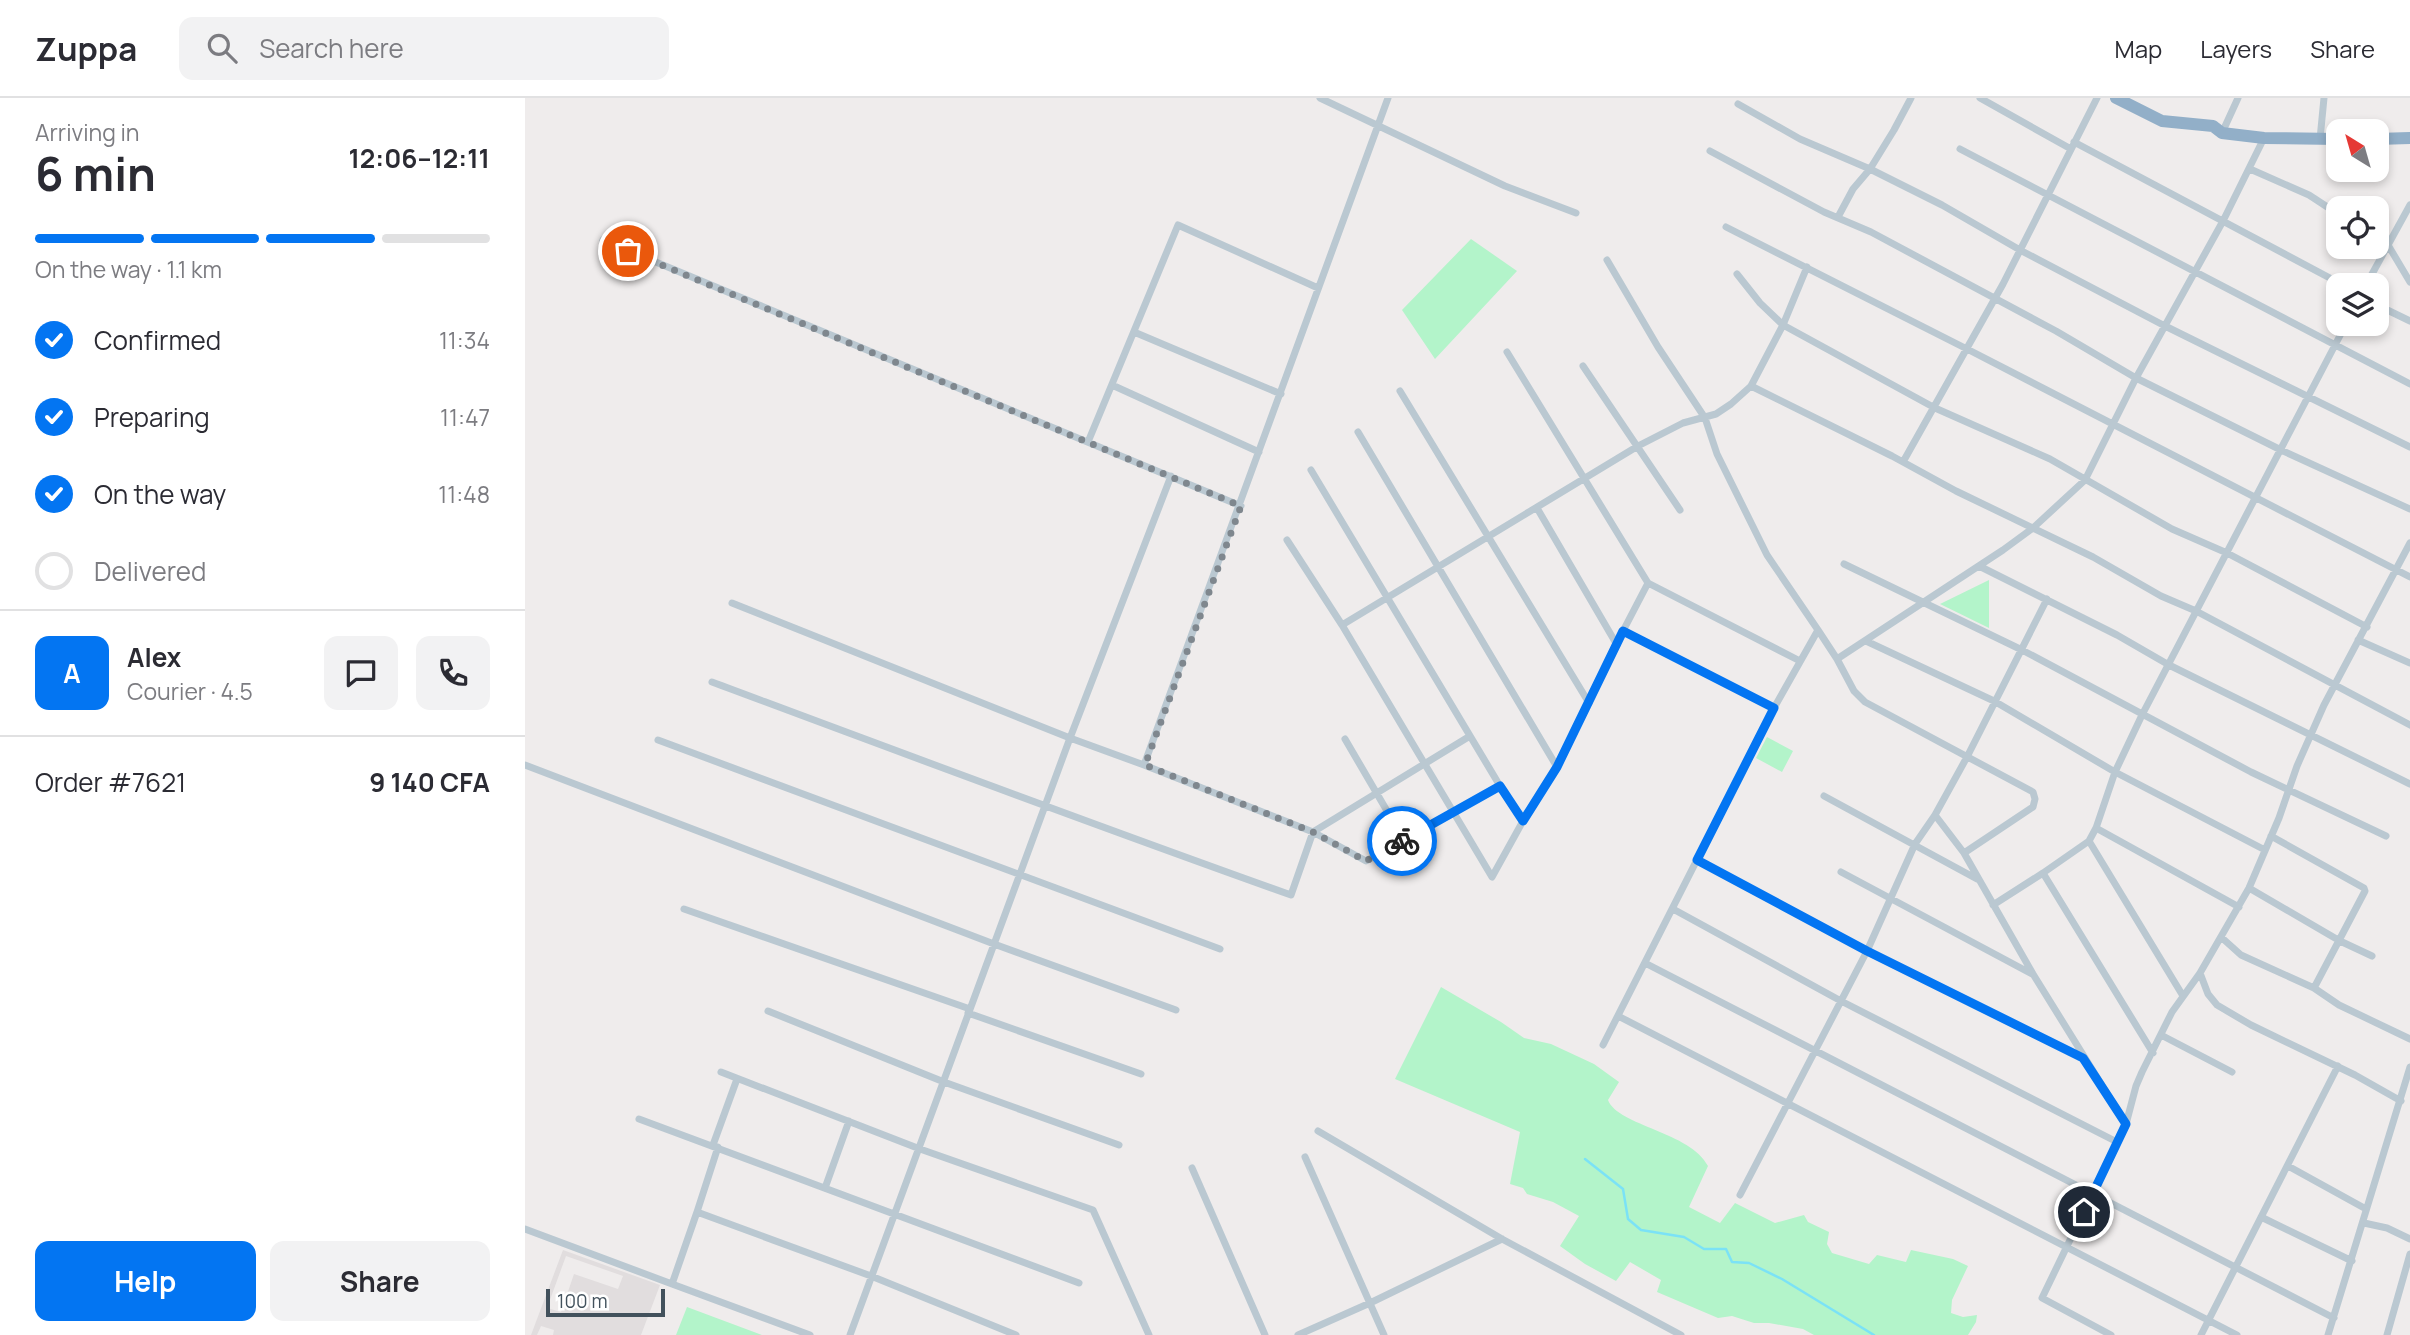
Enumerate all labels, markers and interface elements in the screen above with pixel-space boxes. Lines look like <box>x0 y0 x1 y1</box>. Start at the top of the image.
search box <box>179 17 669 80</box>
text: Zuppa <box>35 26 137 71</box>
icon: search <box>203 29 241 67</box>
text: Search here <box>259 30 404 66</box>
text: Map <box>2115 32 2162 65</box>
text: Layers <box>2200 32 2272 65</box>
text: Share <box>2310 32 2375 65</box>
text: Arriving in <box>35 116 140 148</box>
north arrow <box>2326 119 2389 182</box>
map controls <box>2326 119 2389 336</box>
text: 12:06–12:11 <box>348 140 490 176</box>
text: 6 min <box>35 142 156 205</box>
button: locate <box>2326 196 2389 259</box>
pin <box>598 221 658 281</box>
icon: bag <box>609 232 647 270</box>
text: On the way · 1.1 km <box>35 253 222 285</box>
button: layers <box>2326 273 2389 336</box>
icon: check <box>35 321 73 359</box>
text: Confirmed <box>94 322 221 358</box>
text: 11:34 <box>439 324 490 356</box>
icon: check <box>35 398 73 436</box>
text: Preparing <box>94 399 210 435</box>
text: 11:47 <box>440 401 490 433</box>
icon: check <box>35 475 73 513</box>
text: On the way <box>94 476 226 512</box>
text: 11:48 <box>438 478 490 510</box>
text: Delivered <box>94 553 206 589</box>
button: chat <box>324 636 398 710</box>
button: phone <box>416 636 490 710</box>
text: Alex <box>127 639 181 675</box>
text: A <box>63 655 81 691</box>
text: Courier · 4.5 <box>127 675 253 707</box>
text: Order #7621 <box>35 764 186 800</box>
text: 9 140 CFA <box>369 764 490 800</box>
courier <box>1367 806 1437 876</box>
icon: bike <box>1383 822 1421 860</box>
pin <box>2054 1182 2114 1242</box>
icon: home <box>2065 1193 2103 1231</box>
button: Help <box>35 1241 256 1321</box>
button: Share <box>270 1241 490 1321</box>
scale bar <box>546 1286 665 1318</box>
text: 100 m <box>557 1288 608 1314</box>

